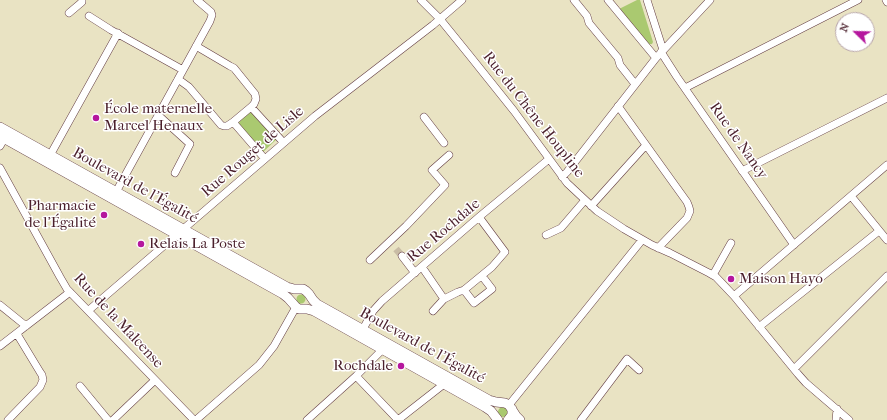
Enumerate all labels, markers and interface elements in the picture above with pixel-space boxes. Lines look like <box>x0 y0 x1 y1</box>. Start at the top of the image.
north arrow <box>835 12 875 52</box>
text: N <box>837 21 852 34</box>
street label: Rue du Chêne Houpline <box>478 48 588 182</box>
street label: Rue de Nancy <box>705 99 771 183</box>
place label: École maternelle Marcel Henaux <box>104 100 212 135</box>
street label: Rue Rouget de Lisle <box>198 103 308 201</box>
marker: École maternelle Marcel Henaux <box>91 113 101 123</box>
street label: Boulevard de l'Égalité <box>69 144 201 228</box>
street label: Rue Rochdale <box>404 195 484 267</box>
place label: Pharmacie de l'Égalité <box>24 197 96 232</box>
marker: Pharmacie de l'Égalité <box>99 210 109 220</box>
place label: Relais La Poste <box>149 235 245 253</box>
marker: Relais La Poste <box>136 239 146 249</box>
street label: Rue de la Malcense <box>69 270 167 372</box>
place label: Maison Hayo <box>739 270 823 288</box>
marker: Maison Hayo <box>726 274 736 284</box>
street label: Boulevard de l'Égalité <box>356 304 488 388</box>
place label: Rochdale <box>333 357 393 375</box>
marker: Rochdale <box>396 361 406 371</box>

